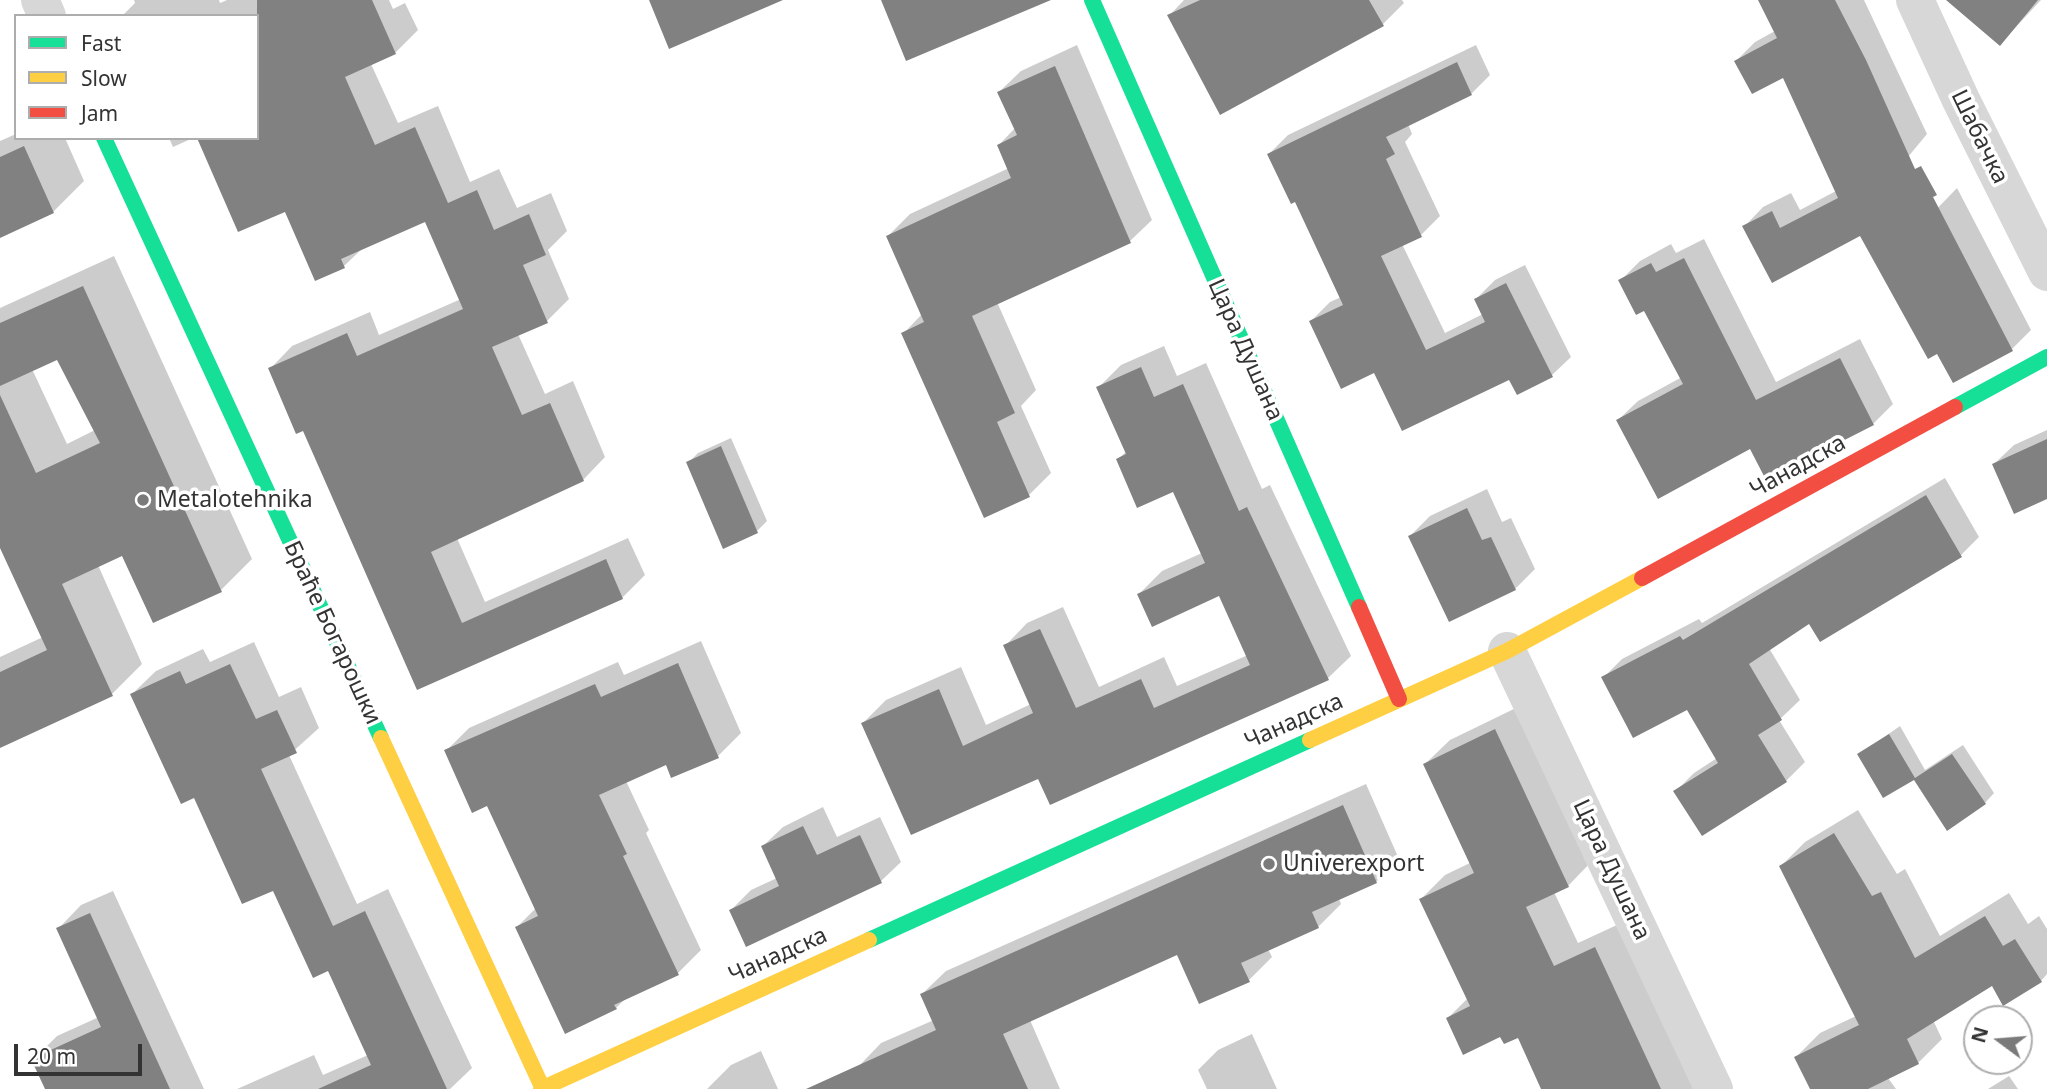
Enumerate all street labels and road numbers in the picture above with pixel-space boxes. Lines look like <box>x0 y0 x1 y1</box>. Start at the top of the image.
street label: Шабачка <box>1944 85 2014 189</box>
street label: Цара Душана <box>1201 275 1289 425</box>
street label: Чанадска <box>1745 429 1851 505</box>
street label: Браће Богарошки <box>277 537 387 729</box>
street label: Чанадска <box>1240 688 1348 756</box>
street label: Цара Душана <box>1566 795 1656 945</box>
street label: Чанадска <box>724 922 832 990</box>

